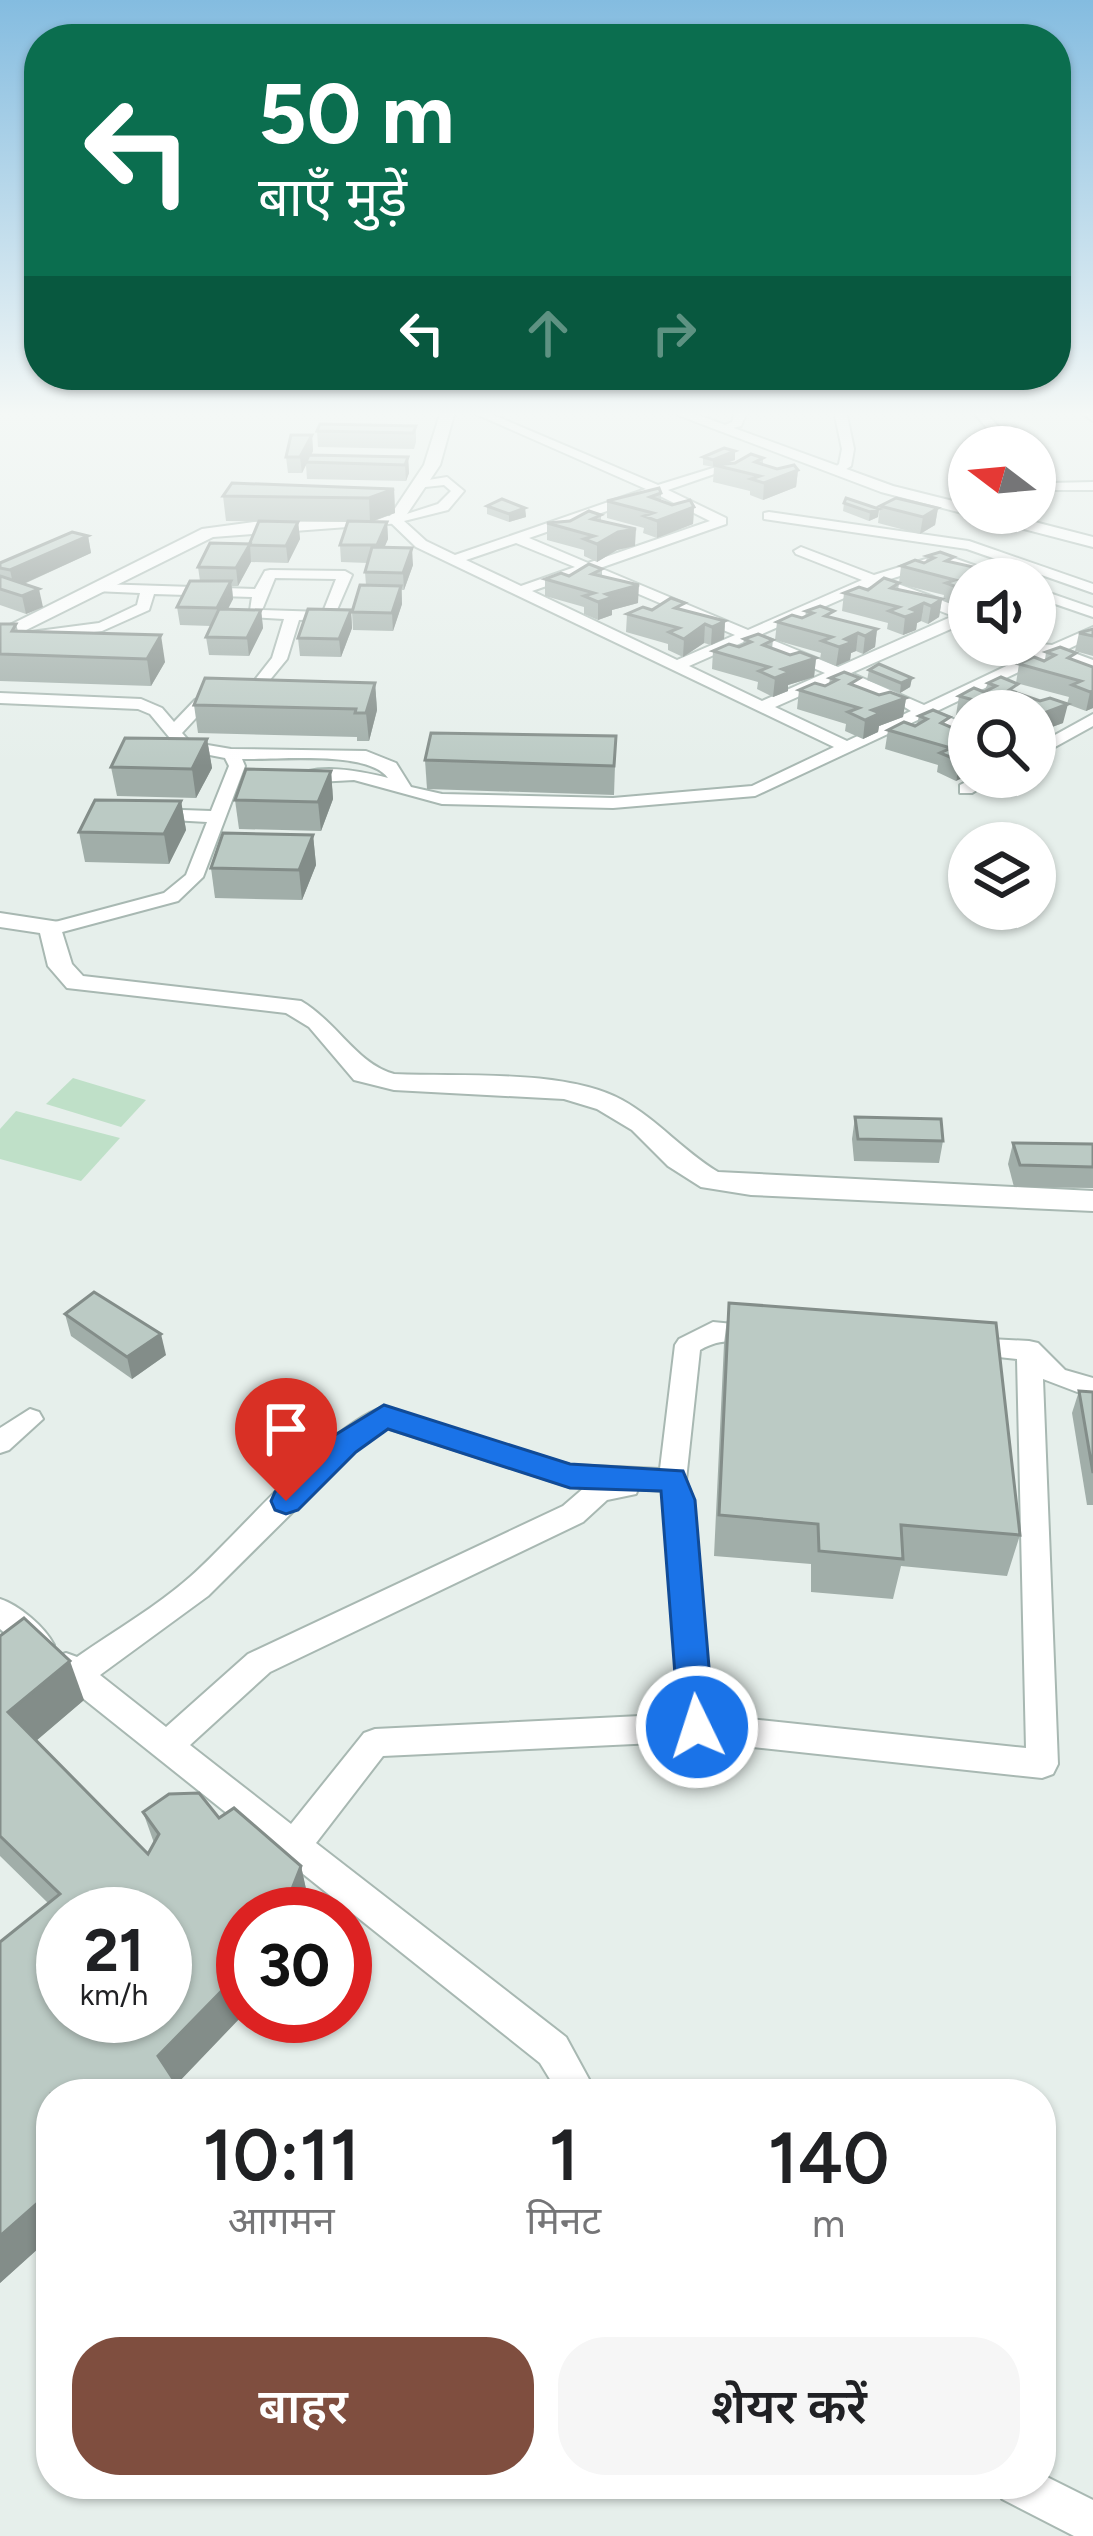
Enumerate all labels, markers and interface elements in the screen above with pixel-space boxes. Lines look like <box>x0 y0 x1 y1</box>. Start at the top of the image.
text: 50 m <box>258 63 454 164</box>
icon: left <box>60 72 216 228</box>
text: बाएँ मुड़ें <box>258 165 407 230</box>
icon: left <box>389 300 455 366</box>
icon: ahead <box>515 300 581 366</box>
icon: right <box>641 300 707 366</box>
north arrow <box>948 426 1056 534</box>
map controls <box>948 426 1056 930</box>
button: sound <box>948 558 1056 666</box>
button: search <box>948 690 1056 798</box>
button: layers <box>948 822 1056 930</box>
pin <box>235 1378 337 1501</box>
icon: arrive <box>253 1396 319 1462</box>
position arrow <box>634 1664 760 1790</box>
speed limit sign: 30 <box>216 1887 372 2043</box>
text: 21 <box>84 1914 144 1986</box>
text: km/h <box>80 1976 148 2013</box>
text: 10:11 <box>203 2112 360 2198</box>
text: 1 <box>549 2112 579 2198</box>
text: 140 <box>768 2115 889 2201</box>
text: आगमन <box>228 2197 335 2244</box>
text: मिनट <box>526 2197 601 2244</box>
text: m <box>812 2200 845 2247</box>
button: बाहर <box>72 2337 534 2475</box>
button: शेयर करें <box>558 2337 1020 2475</box>

